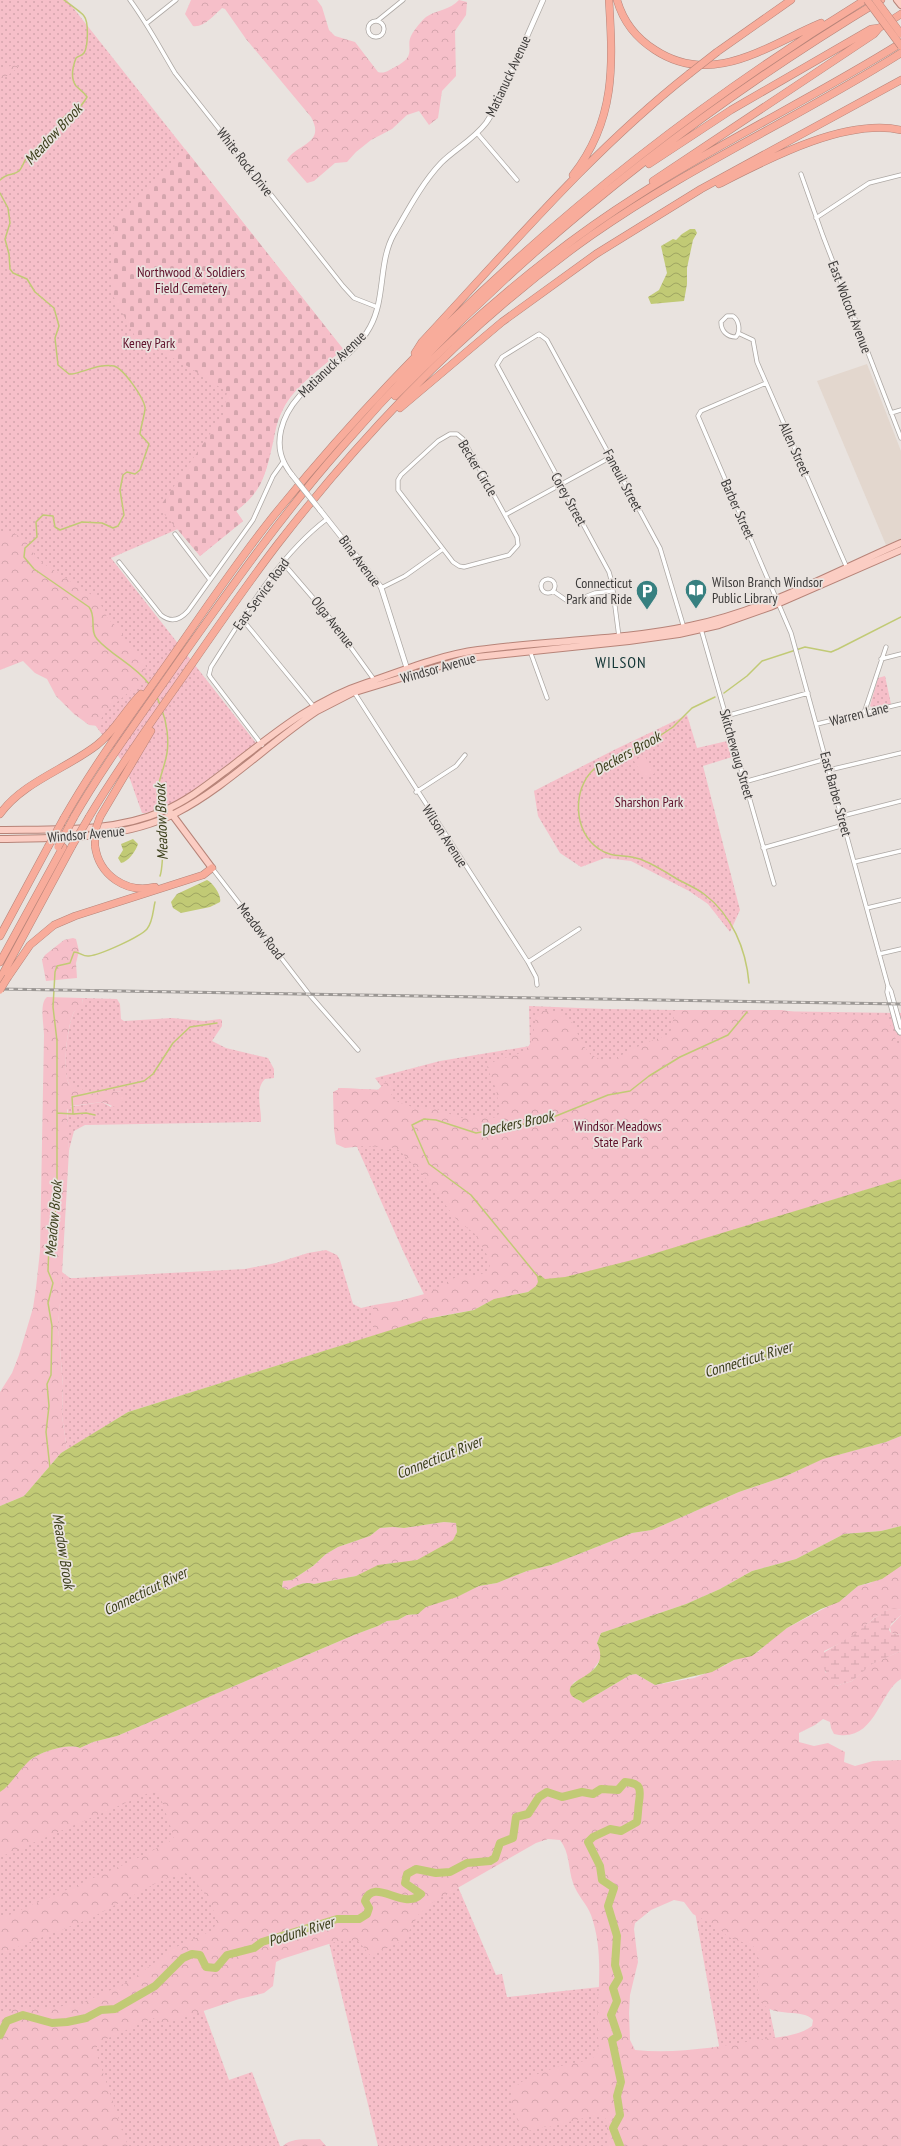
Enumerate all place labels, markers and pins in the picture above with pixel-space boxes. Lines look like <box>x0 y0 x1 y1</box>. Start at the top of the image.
place label: Wilson Branch Windsor Public Library <box>712 573 823 607</box>
place label: Connecticut Park and Ride <box>566 574 632 608</box>
library icon: Wilson Branch Windsor Public Library <box>683 577 709 610</box>
parking icon: Connecticut Park and Ride <box>634 578 660 611</box>

